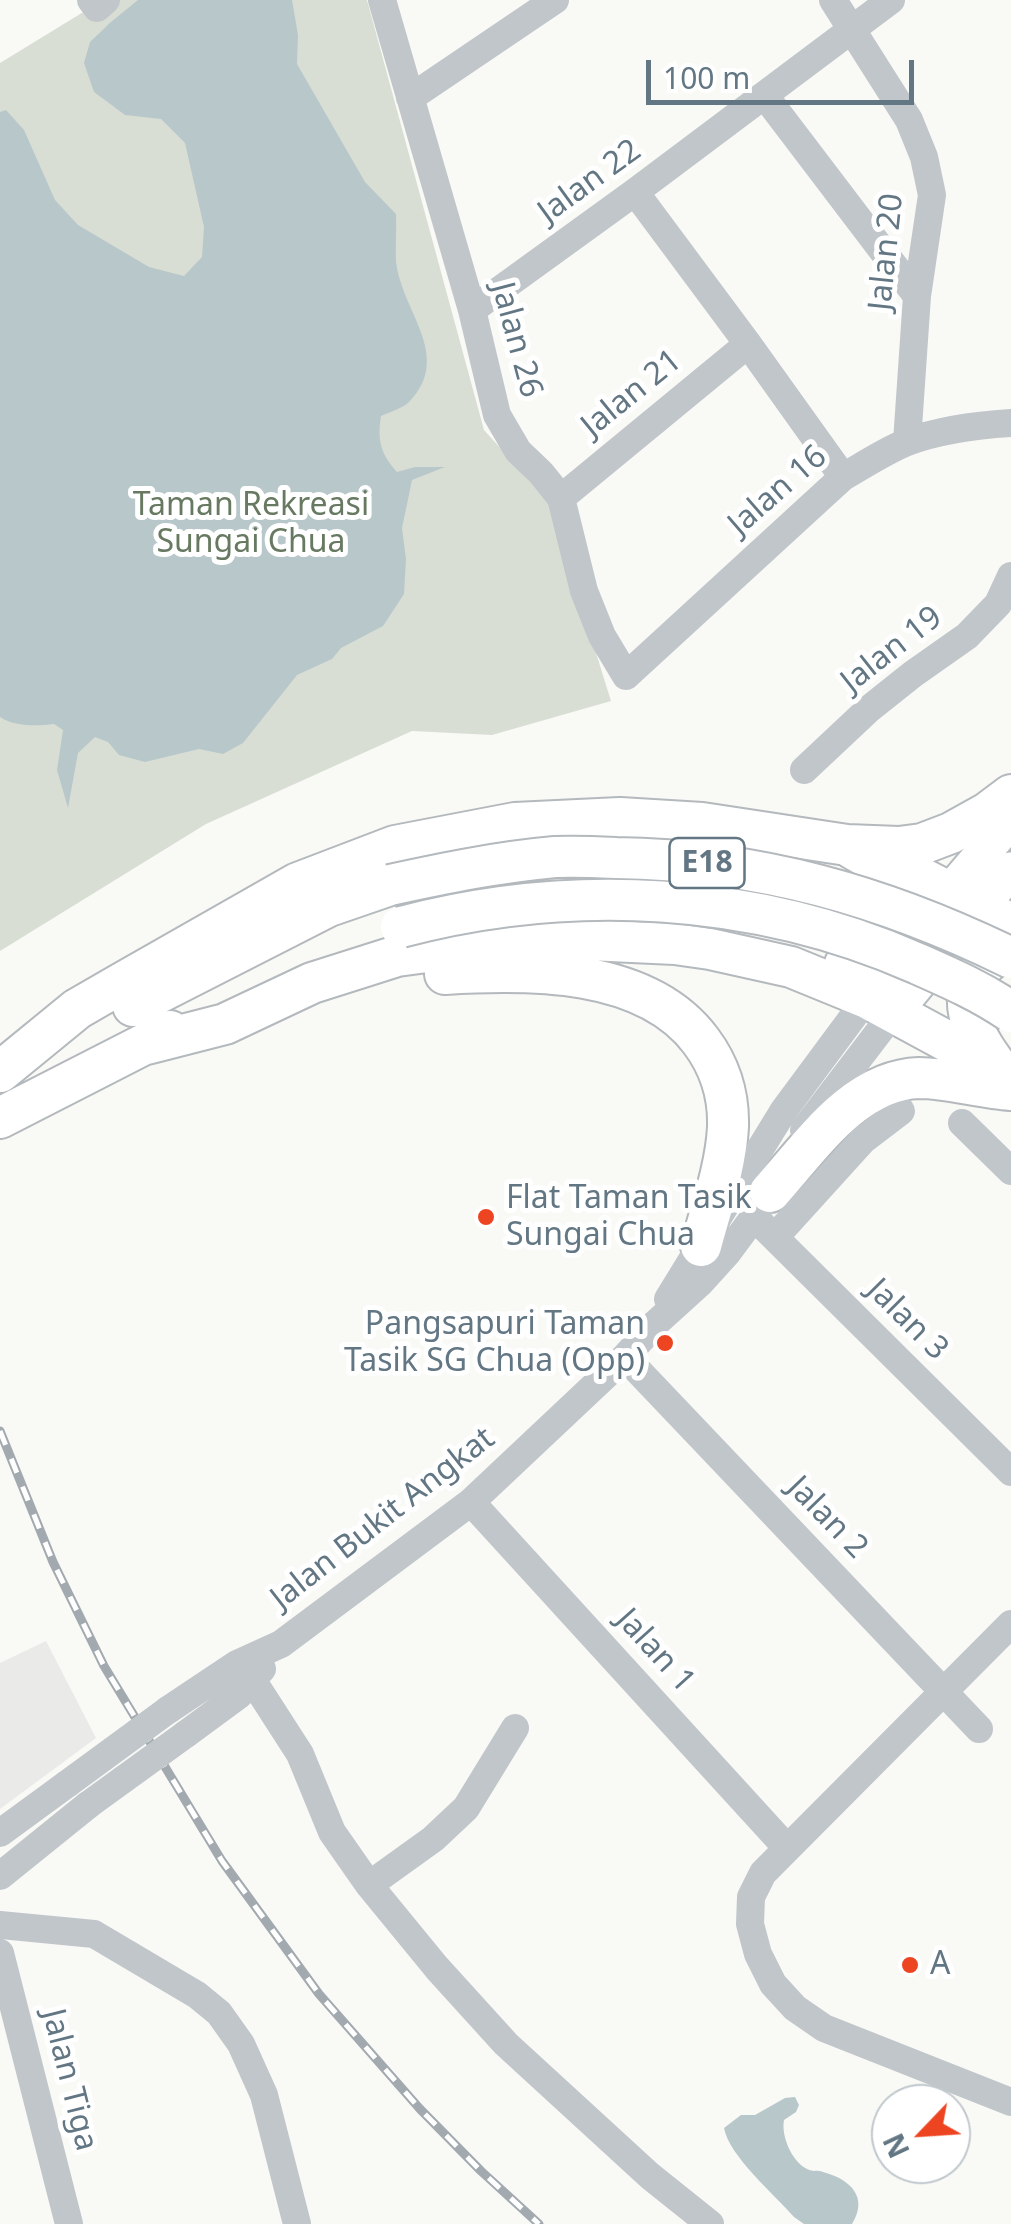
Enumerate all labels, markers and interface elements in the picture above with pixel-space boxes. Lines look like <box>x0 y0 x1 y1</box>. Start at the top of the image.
scale bar <box>651 40 918 102</box>
text: 100 m <box>663 57 750 98</box>
street label: Jalan 22 <box>531 132 649 232</box>
street label: Jalan 20 <box>862 192 912 312</box>
street label: Jalan 26 <box>482 278 550 402</box>
street label: Jalan 21 <box>574 342 690 446</box>
street label: Jalan 16 <box>721 438 835 544</box>
park label: Taman Rekreasi Sungai Chua <box>133 487 369 562</box>
street label: Jalan 19 <box>834 599 950 701</box>
road number: E18 <box>670 838 744 888</box>
place label: Flat Taman Tasik Sungai Chua <box>506 1180 752 1255</box>
marker: Flat Taman Tasik Sungai Chua <box>475 1206 497 1228</box>
street label: Jalan 3 <box>858 1271 956 1369</box>
place label: Pangsapuri Taman Tasik SG Chua (Opp) <box>344 1306 645 1381</box>
marker: Pangsapuri Taman Tasik SG Chua (Opp) <box>654 1332 676 1354</box>
street label: Jalan Bukit Angkat <box>264 1420 502 1618</box>
street label: Jalan 2 <box>779 1469 875 1567</box>
street label: Jalan 1 <box>608 1601 702 1701</box>
place label: A <box>930 1946 950 1984</box>
marker: A <box>899 1954 921 1976</box>
street label: Jalan Tiga <box>33 2005 105 2155</box>
north arrow <box>871 2084 971 2184</box>
text: N <box>874 2127 918 2164</box>

